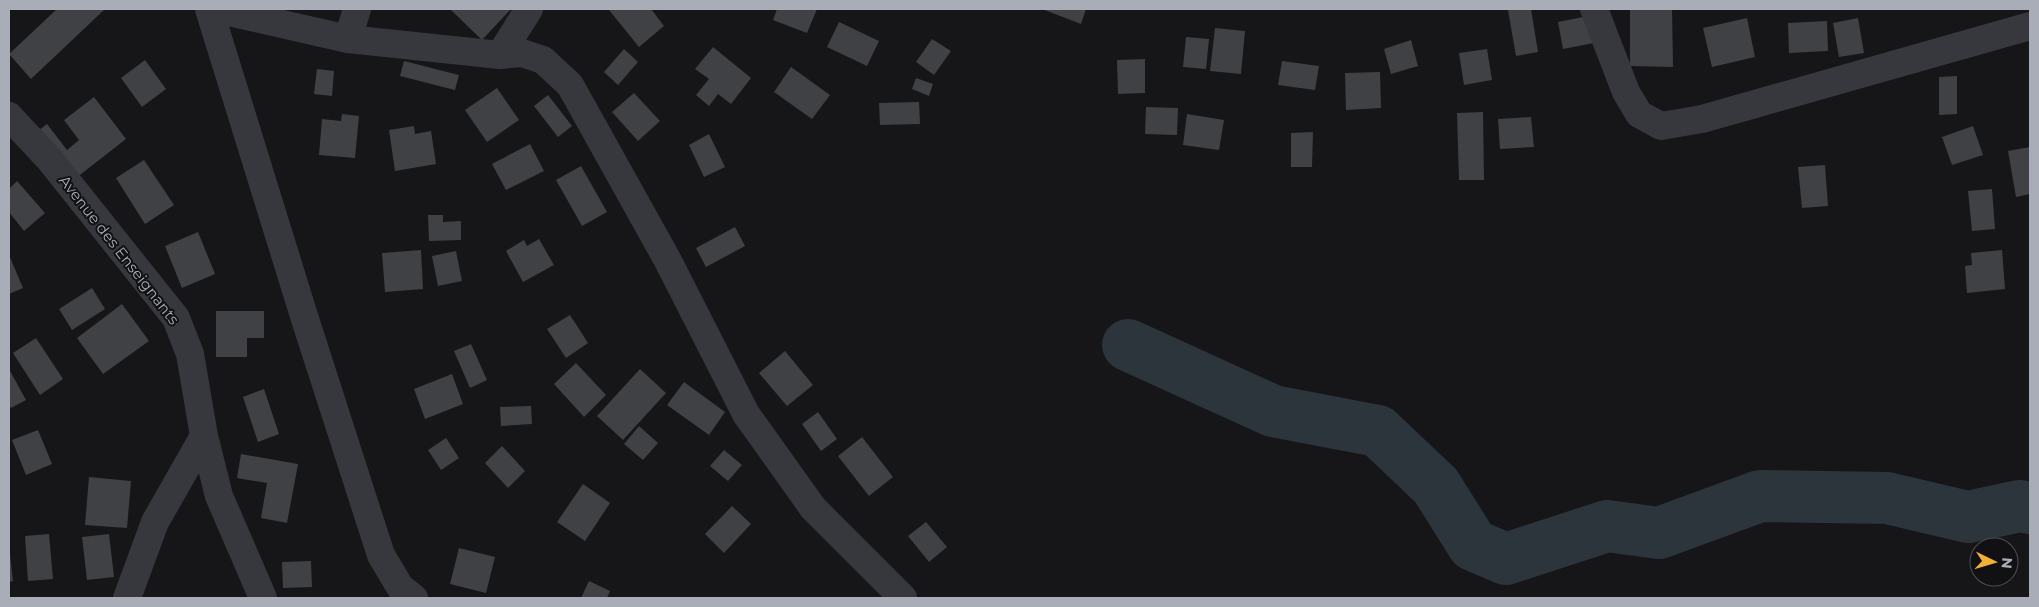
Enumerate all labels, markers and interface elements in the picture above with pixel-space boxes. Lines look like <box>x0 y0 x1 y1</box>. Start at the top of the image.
street label: Avenue des Enseignants <box>55 171 184 328</box>
north arrow <box>1969 537 2019 587</box>
text: N <box>1997 557 2016 570</box>

